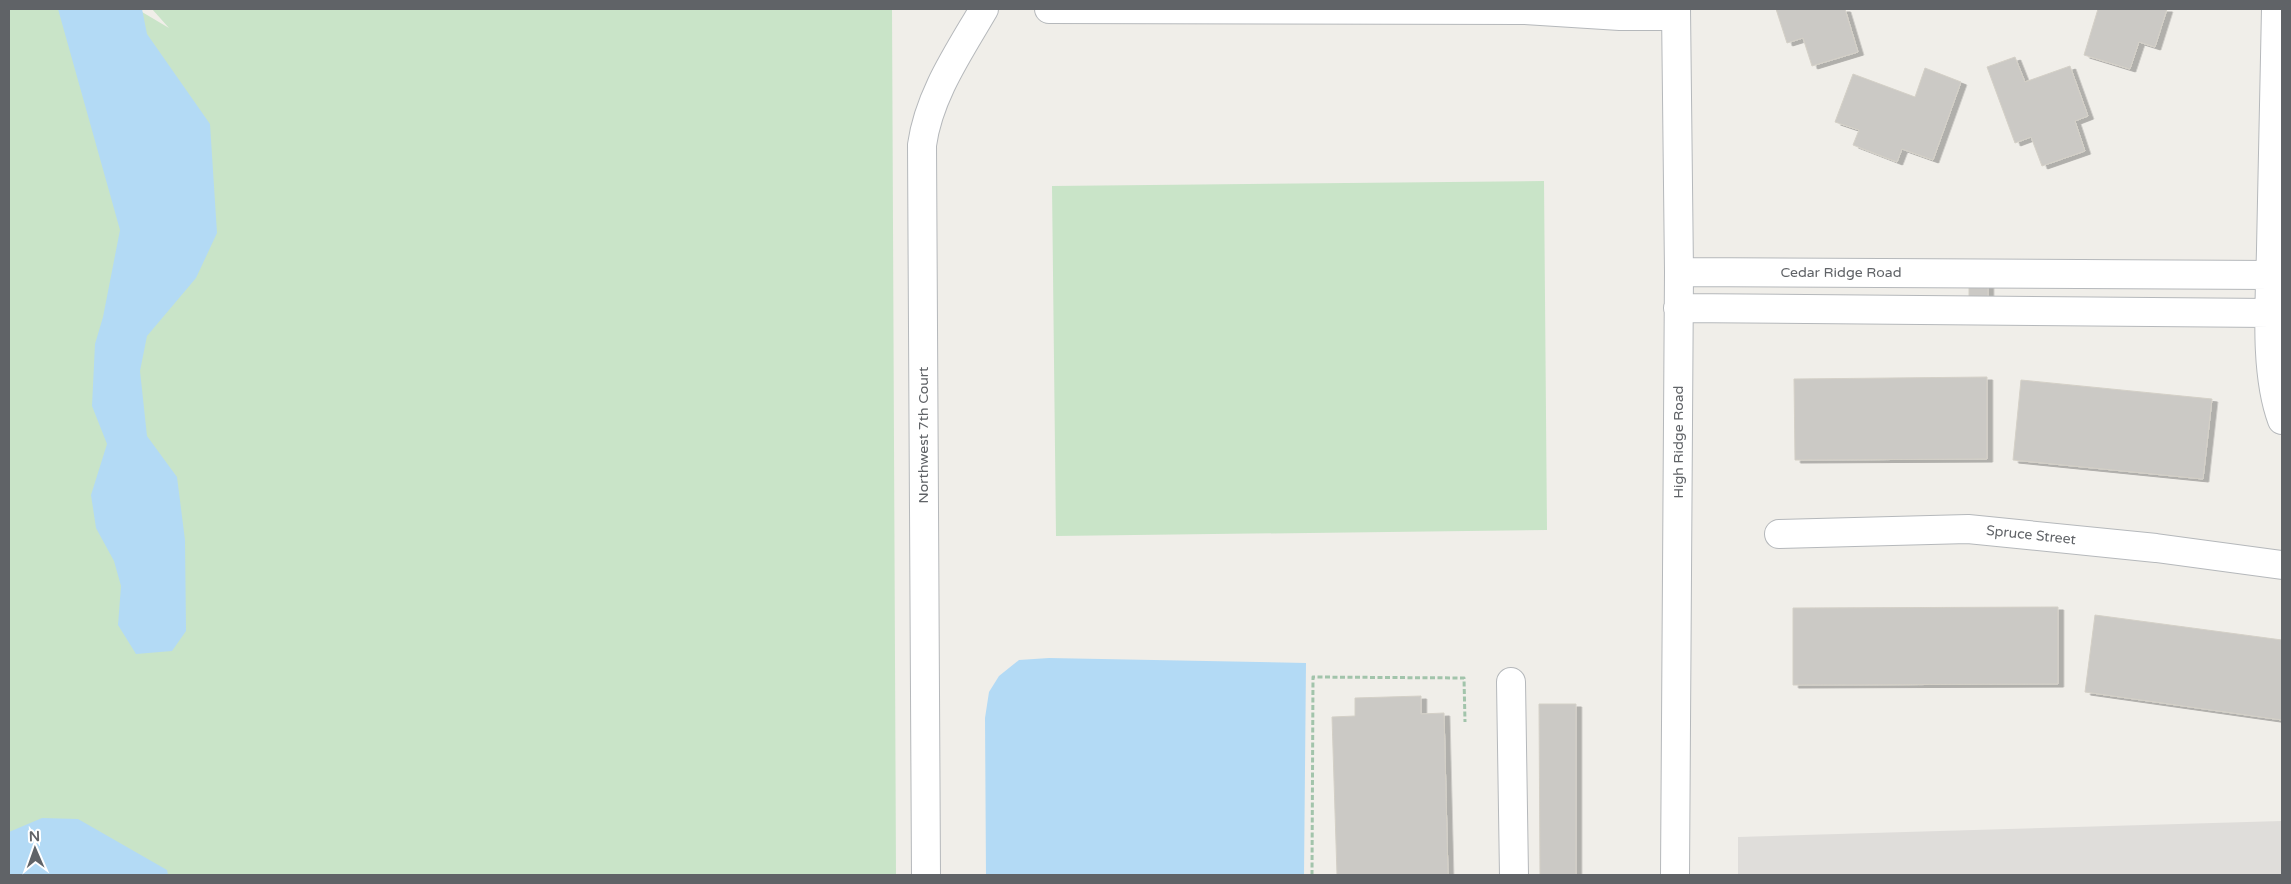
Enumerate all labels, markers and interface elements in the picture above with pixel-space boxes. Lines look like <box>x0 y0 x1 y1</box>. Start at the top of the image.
street label: Cedar Ridge Road <box>1780 264 1902 281</box>
street label: Northwest 7th Court <box>915 366 932 503</box>
street label: High Ridge Road <box>1670 386 1687 498</box>
street label: Spruce Street <box>1985 522 2077 548</box>
north arrow <box>10 824 60 874</box>
text: N <box>29 828 40 845</box>

